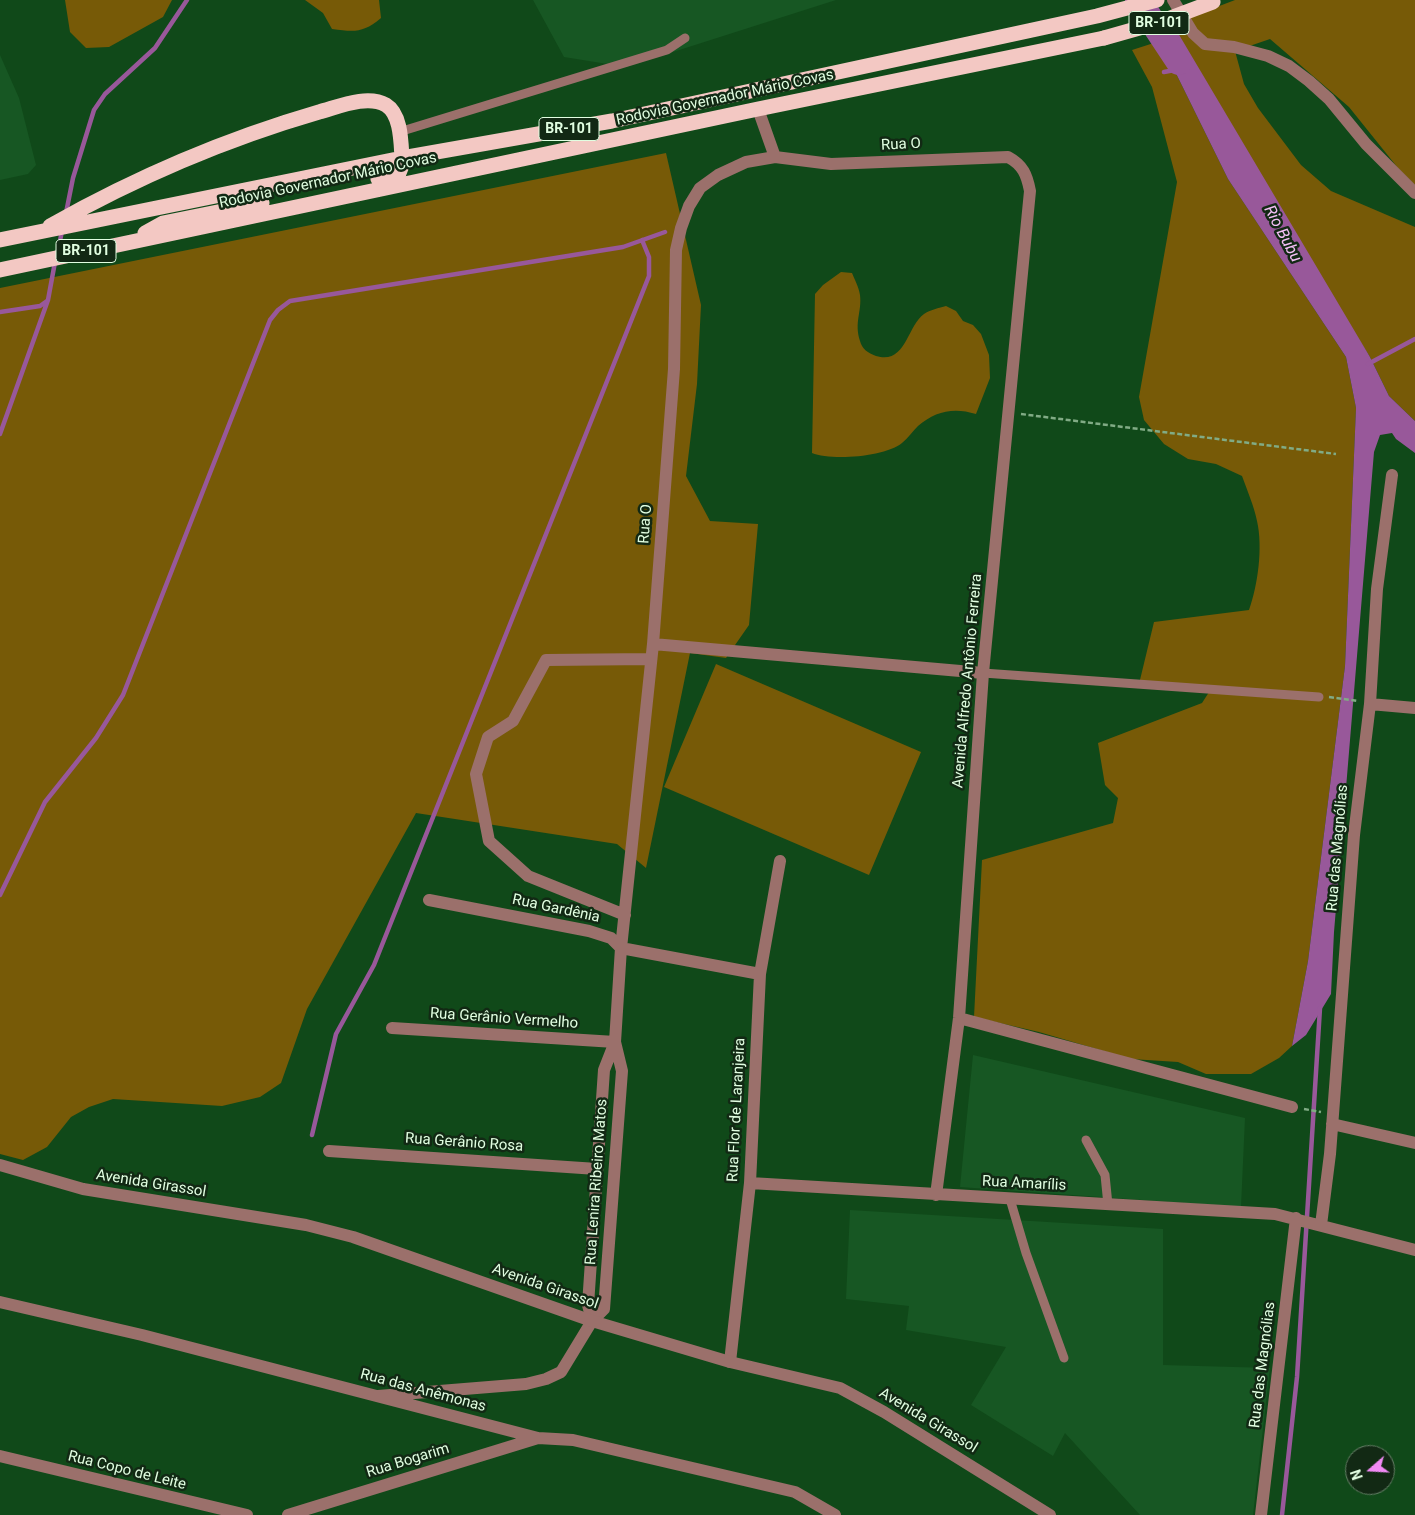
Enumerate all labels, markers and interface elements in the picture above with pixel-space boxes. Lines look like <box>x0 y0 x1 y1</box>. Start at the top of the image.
road number: BR-101 <box>1129 12 1189 34</box>
street label: Rodovia Governador Mário Covas <box>614 66 836 130</box>
road number: BR-101 <box>539 118 599 140</box>
street label: Rua O <box>881 135 921 155</box>
street label: Rodovia Governador Mário Covas <box>217 149 439 213</box>
water label: Rio Bubu <box>1259 202 1305 266</box>
road number: BR-101 <box>56 240 116 262</box>
street label: Rua O <box>636 504 656 544</box>
street label: Avenida Alfredo Antônio Ferreira <box>950 573 986 789</box>
street label: Rua das Magnólias <box>1323 784 1353 912</box>
street label: Rua Gardênia <box>510 891 602 927</box>
street label: Rua Gerânio Vermelho <box>429 1005 579 1033</box>
street label: Rua Flor de Laranjeira <box>724 1037 750 1183</box>
street label: Rua Lenira Ribeiro Matos <box>582 1098 612 1266</box>
street label: Rua Gerânio Rosa <box>404 1130 524 1156</box>
street label: Avenida Girassol <box>95 1166 207 1202</box>
street label: Rua Amarílis <box>981 1173 1067 1195</box>
street label: Avenida Girassol <box>489 1260 601 1314</box>
street label: Rua das Magnólias <box>1246 1301 1280 1429</box>
street label: Rua das Anêmonas <box>358 1366 488 1416</box>
street label: Avenida Girassol <box>876 1385 980 1457</box>
street label: Rua Bogarim <box>364 1440 452 1482</box>
north arrow <box>1345 1445 1395 1495</box>
street label: Rua Copo de Leite <box>66 1448 188 1494</box>
text: N <box>1348 1467 1366 1482</box>

